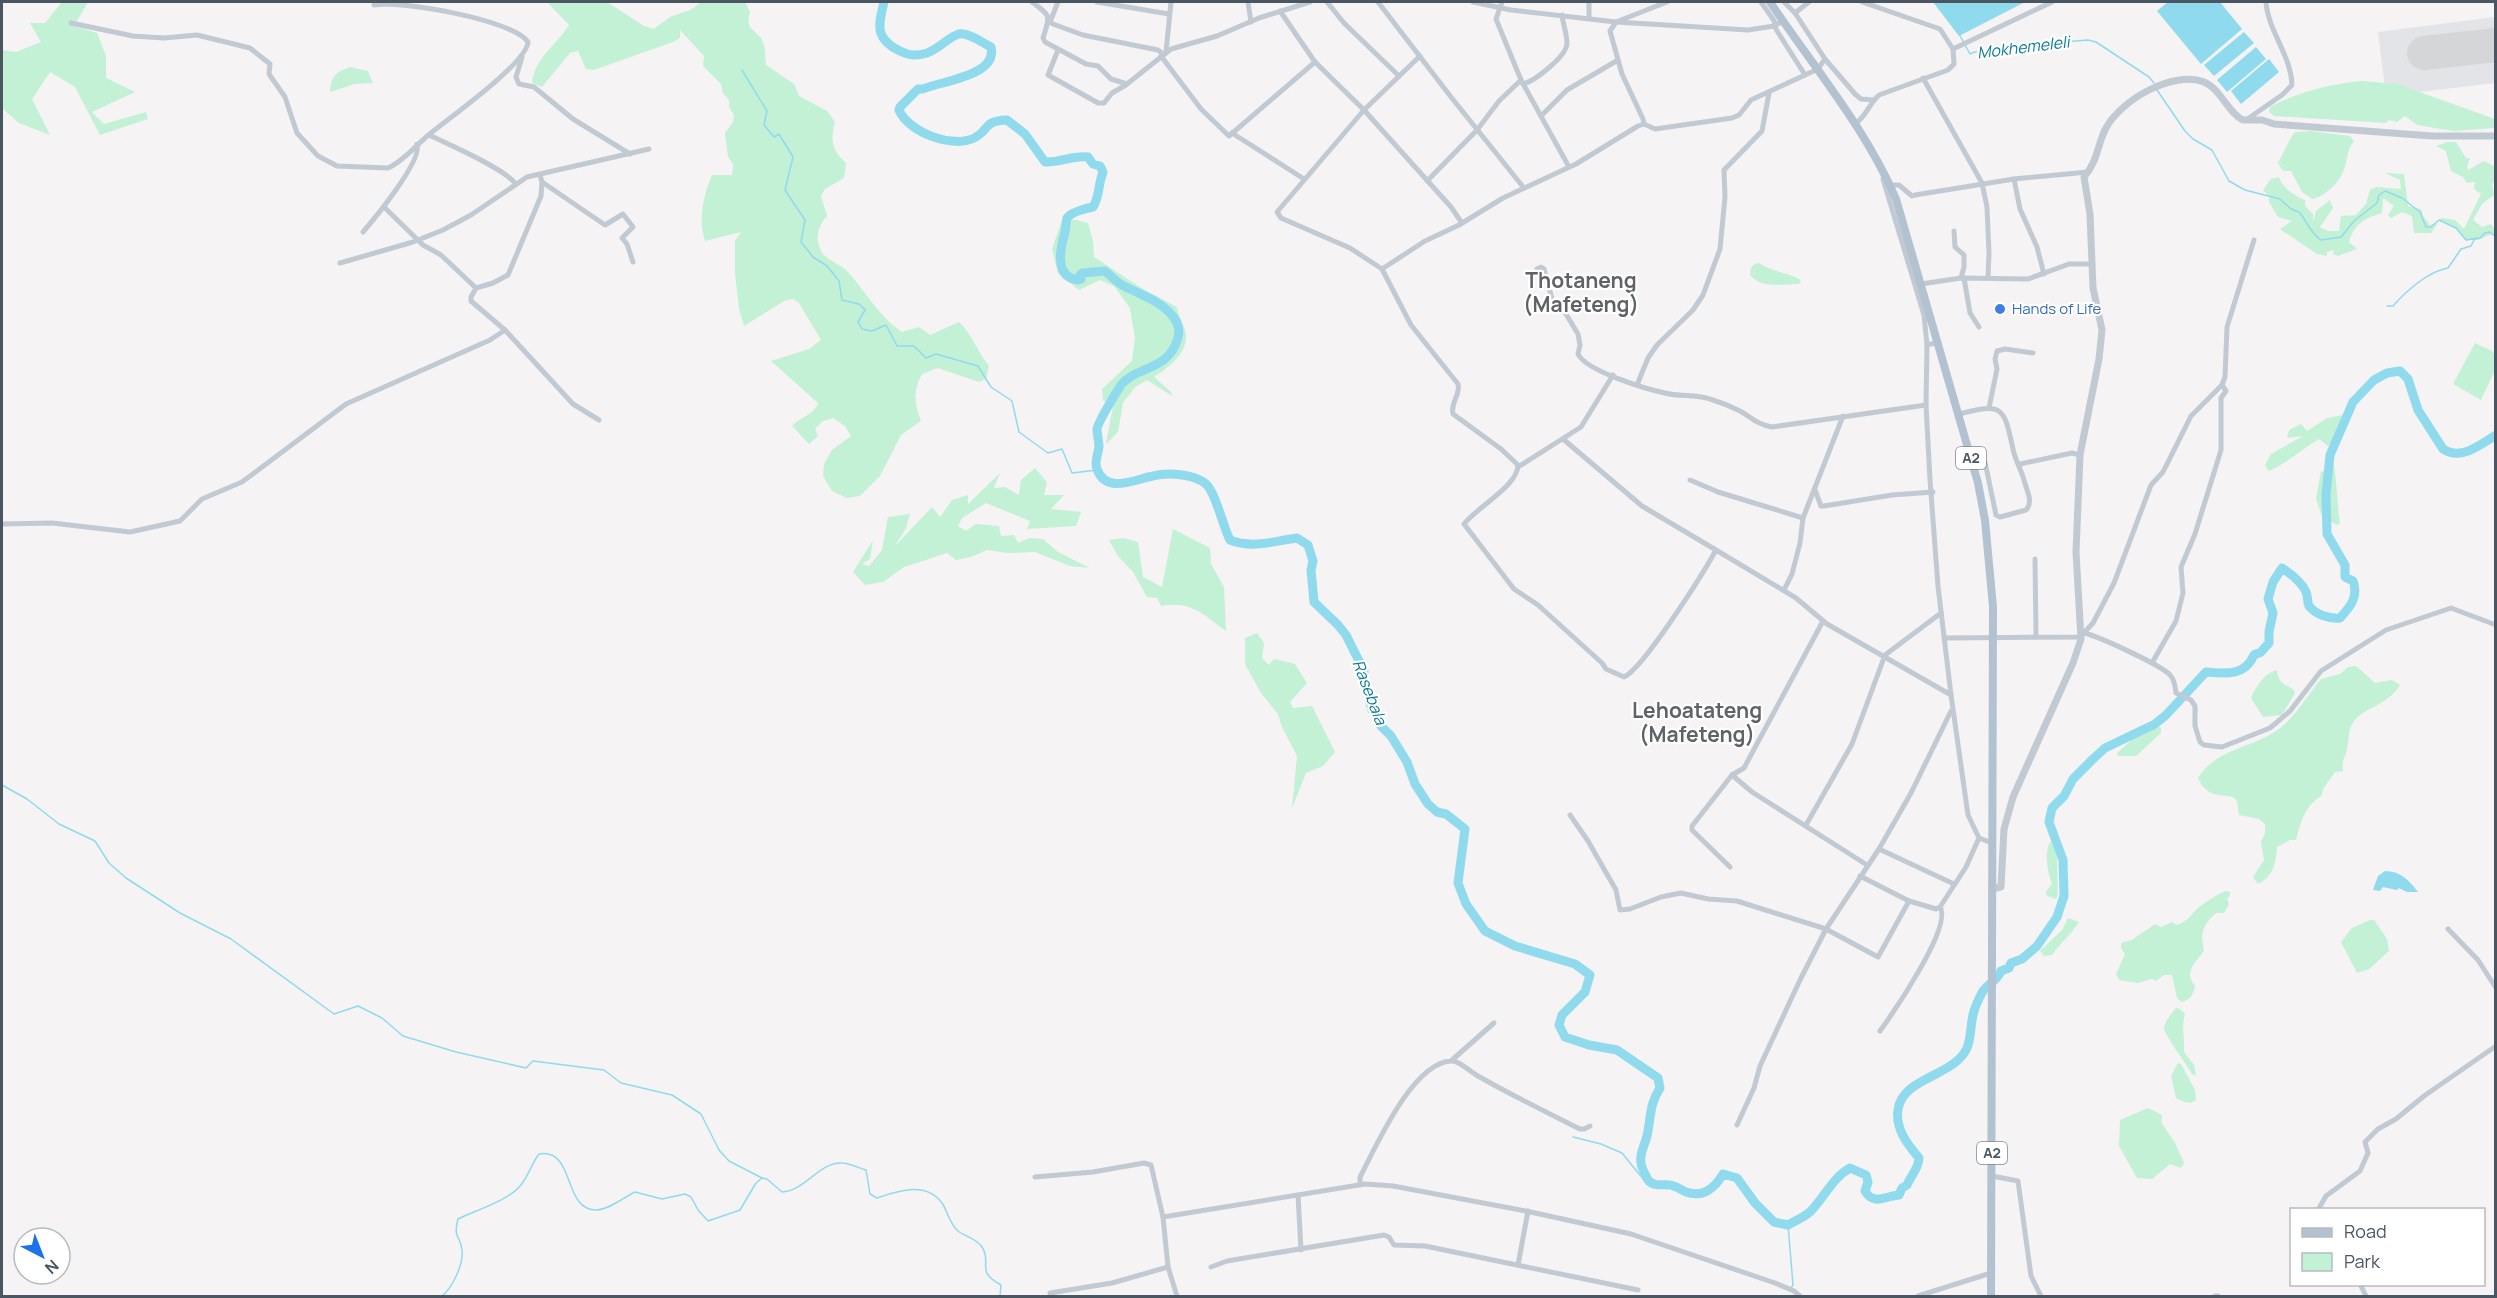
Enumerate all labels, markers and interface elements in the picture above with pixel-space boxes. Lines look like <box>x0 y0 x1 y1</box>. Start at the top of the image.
water label: Mokhemeleli <box>1976 30 2073 64</box>
district label: Thotaneng (Mafeteng) <box>1523 266 1639 318</box>
place label: Hands of Life <box>2012 298 2102 319</box>
marker: Hands of Life <box>1993 302 2007 316</box>
road number: A2 <box>1956 447 1986 469</box>
water label: Rasebala <box>1348 656 1393 729</box>
district label: Lehoatateng (Mafeteng) <box>1632 696 1762 748</box>
road number: A2 <box>1977 1142 2007 1164</box>
legend <box>2290 1208 2485 1286</box>
text: Road <box>2344 1219 2387 1243</box>
north arrow <box>12 1226 72 1286</box>
text: Park <box>2344 1249 2381 1273</box>
text: N <box>40 1255 64 1279</box>

